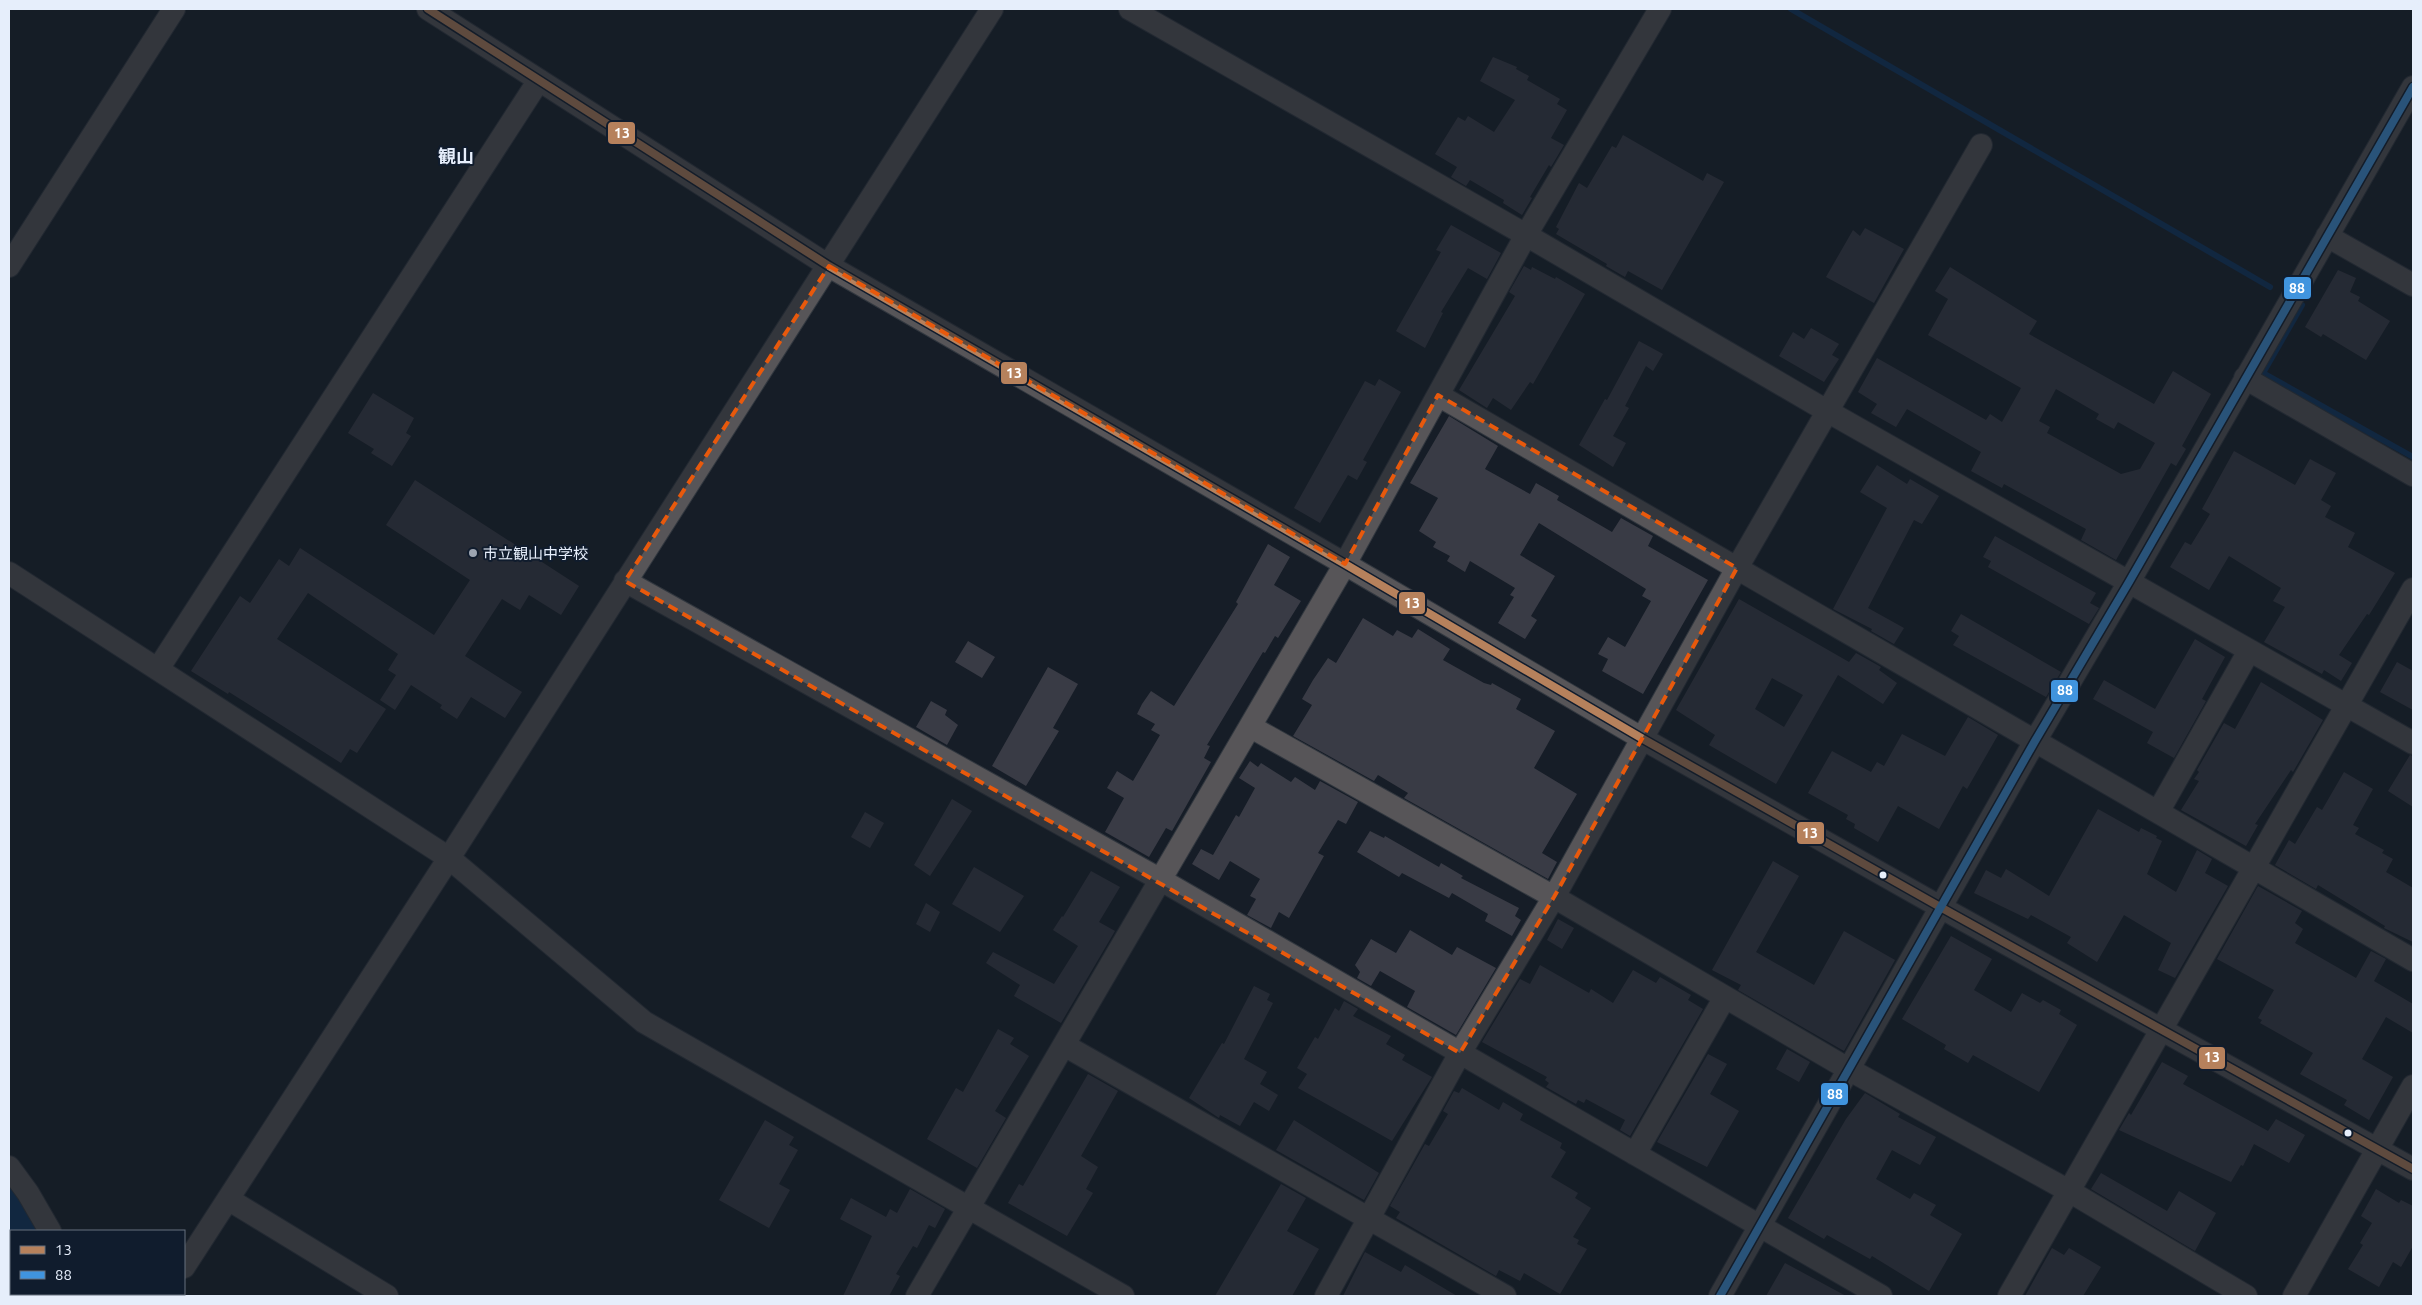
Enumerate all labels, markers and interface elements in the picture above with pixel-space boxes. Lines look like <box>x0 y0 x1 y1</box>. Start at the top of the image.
line badge: 13 <box>607 121 636 145</box>
text: 13 <box>614 125 630 141</box>
district label: 観山 <box>438 146 474 166</box>
line badge: 88 <box>2283 276 2312 300</box>
text: 88 <box>2289 280 2305 296</box>
line badge: 13 <box>1000 361 1028 385</box>
text: 13 <box>1006 365 1022 381</box>
place label: 市立観山中学校 <box>483 545 588 562</box>
marker: 市立観山中学校 <box>467 547 479 559</box>
line badge: 13 <box>1398 591 1426 615</box>
text: 13 <box>1404 595 1420 611</box>
line badge: 88 <box>2050 679 2079 703</box>
text: 88 <box>2057 682 2073 698</box>
line badge: 13 <box>1796 821 1825 845</box>
text: 13 <box>1802 825 1818 841</box>
unlabelled marker <box>1878 870 1888 880</box>
line badge: 13 <box>2198 1046 2226 1070</box>
text: 13 <box>2204 1049 2220 1065</box>
line badge: 88 <box>1820 1082 1849 1106</box>
text: 88 <box>1827 1086 1843 1102</box>
unlabelled marker <box>2343 1128 2353 1138</box>
legend <box>10 1230 185 1295</box>
text: 13 <box>55 1241 72 1258</box>
text: 88 <box>55 1266 72 1283</box>

